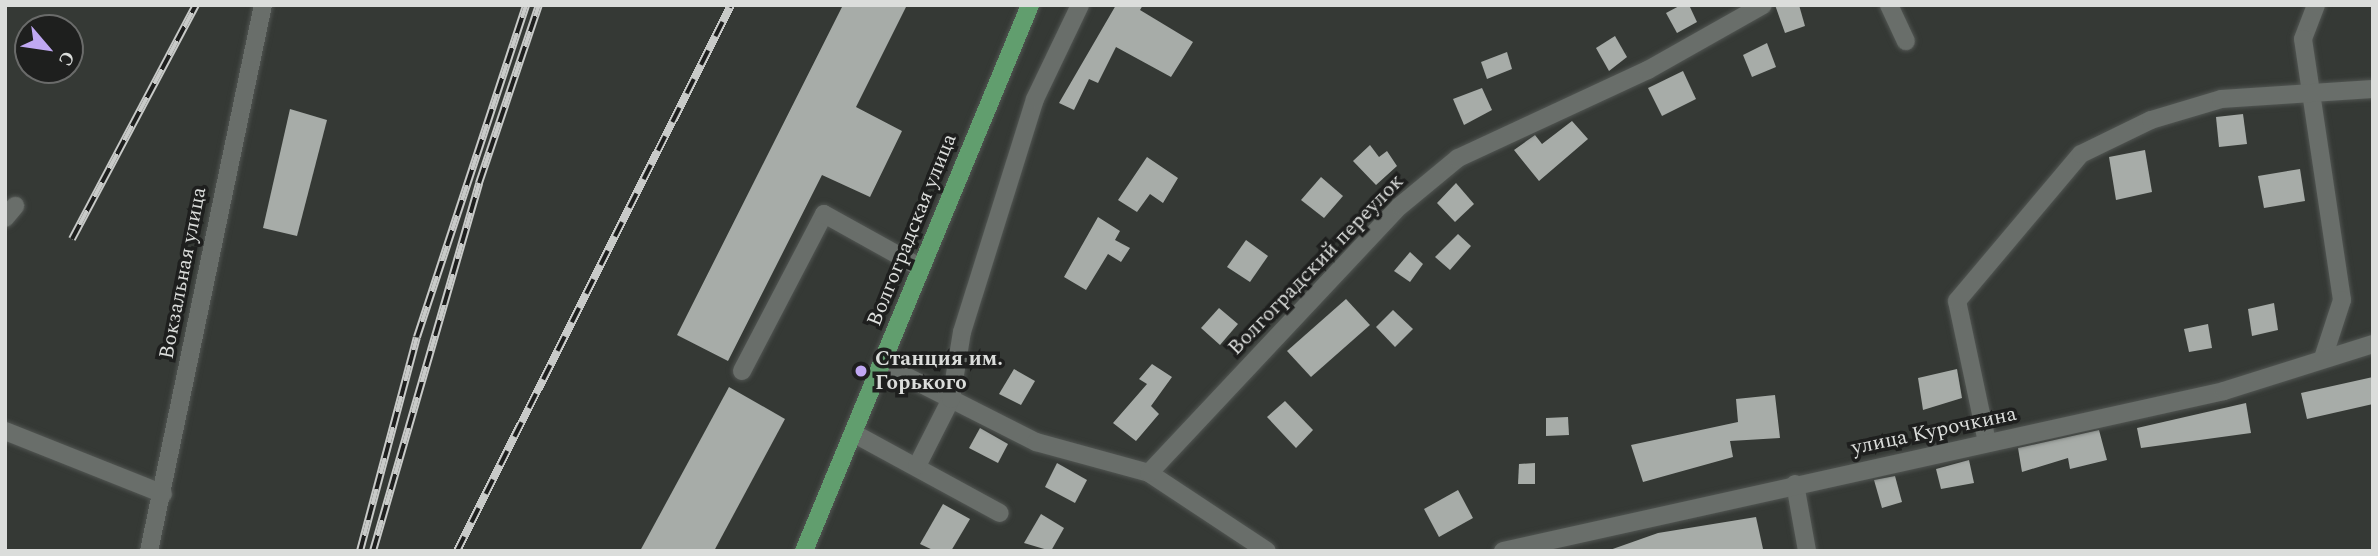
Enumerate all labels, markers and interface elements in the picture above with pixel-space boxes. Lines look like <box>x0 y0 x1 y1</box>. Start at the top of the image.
north arrow <box>14 14 84 84</box>
text: С <box>50 46 82 71</box>
street label: Волгоградская улица <box>862 130 962 330</box>
street label: Волгоградский переулок <box>1223 169 1409 361</box>
street label: Вокзальная улица <box>154 185 212 361</box>
place label: Станция им. Горького <box>875 346 1003 396</box>
marker: Станция им. Горького <box>853 363 869 379</box>
street label: улица Курочкина <box>1849 401 2019 461</box>

